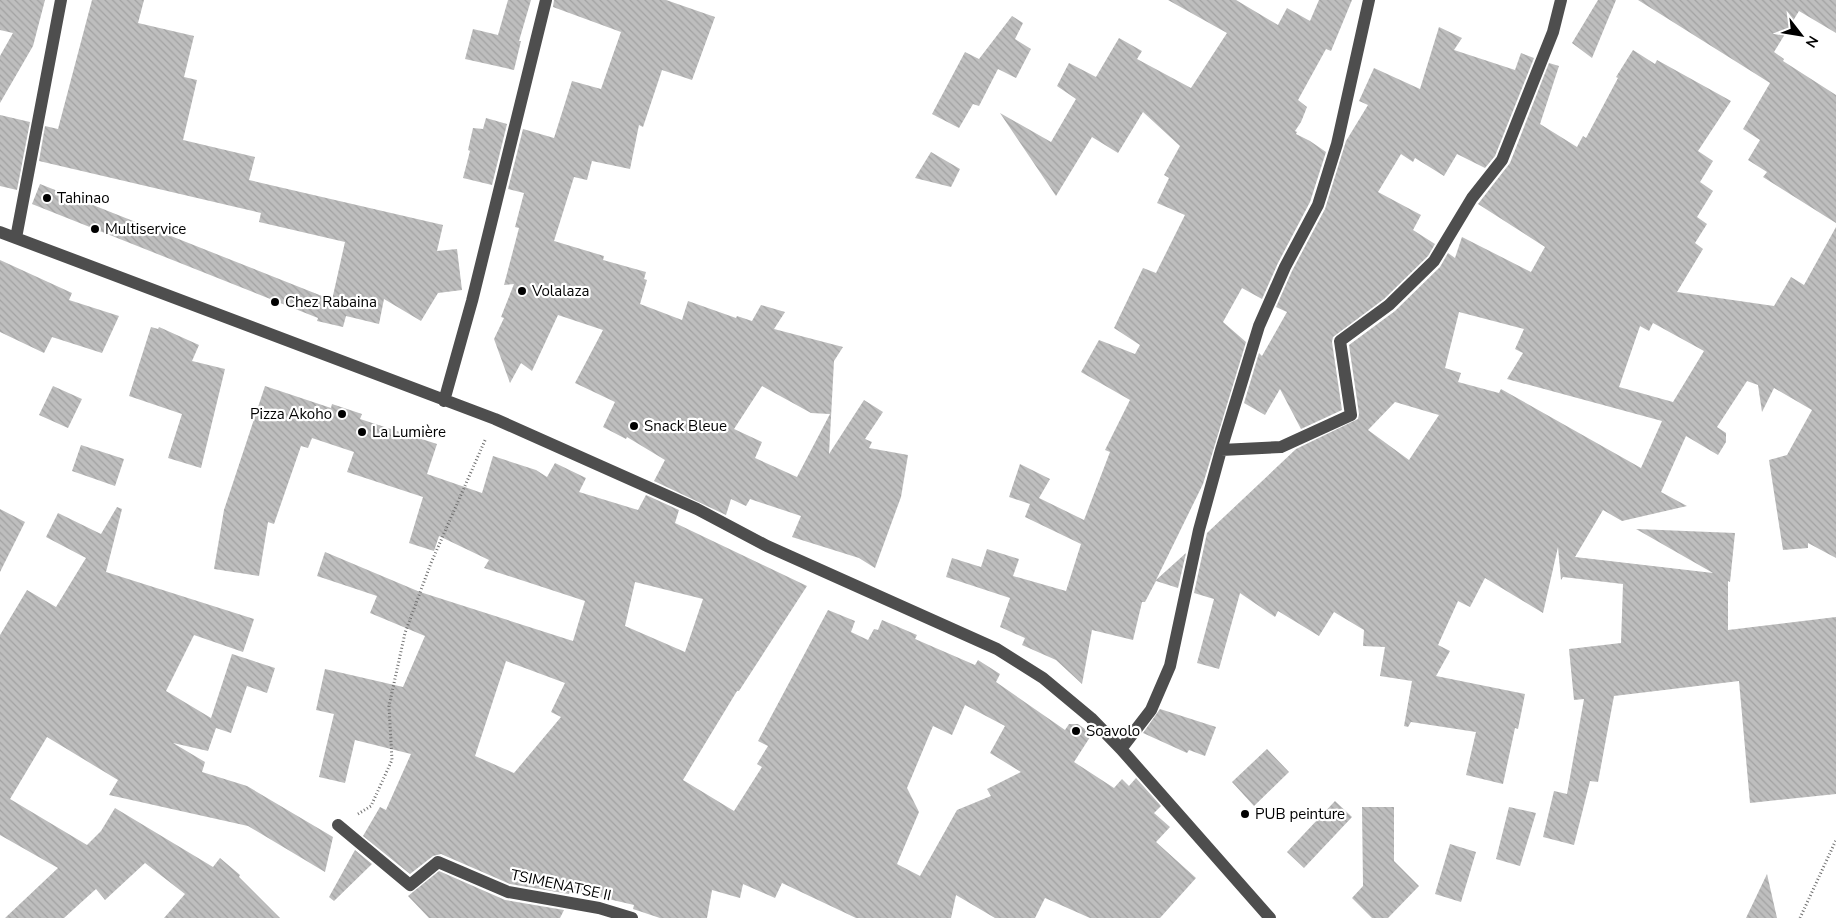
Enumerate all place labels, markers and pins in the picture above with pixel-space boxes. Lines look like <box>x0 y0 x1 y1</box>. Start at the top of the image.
place label: Tahinao <box>57 188 110 208</box>
marker: Tahinao <box>41 192 53 204</box>
place label: Multiservice <box>105 219 186 239</box>
marker: Multiservice <box>89 223 101 235</box>
place label: Volalaza <box>531 281 589 301</box>
marker: Volalaza <box>516 285 528 297</box>
place label: Chez Rabaina <box>285 292 377 312</box>
marker: Chez Rabaina <box>269 296 281 308</box>
place label: Pizza Akoho <box>250 404 332 424</box>
marker: Pizza Akoho <box>336 408 348 420</box>
place label: Snack Bleue <box>644 416 727 436</box>
marker: Snack Bleue <box>628 420 640 432</box>
place label: La Lumière <box>372 422 446 442</box>
marker: La Lumière <box>356 426 368 438</box>
place label: Soavolo <box>1086 721 1140 741</box>
marker: Soavolo <box>1070 725 1082 737</box>
place label: PUB peinture <box>1255 804 1345 824</box>
marker: PUB peinture <box>1239 808 1251 820</box>

